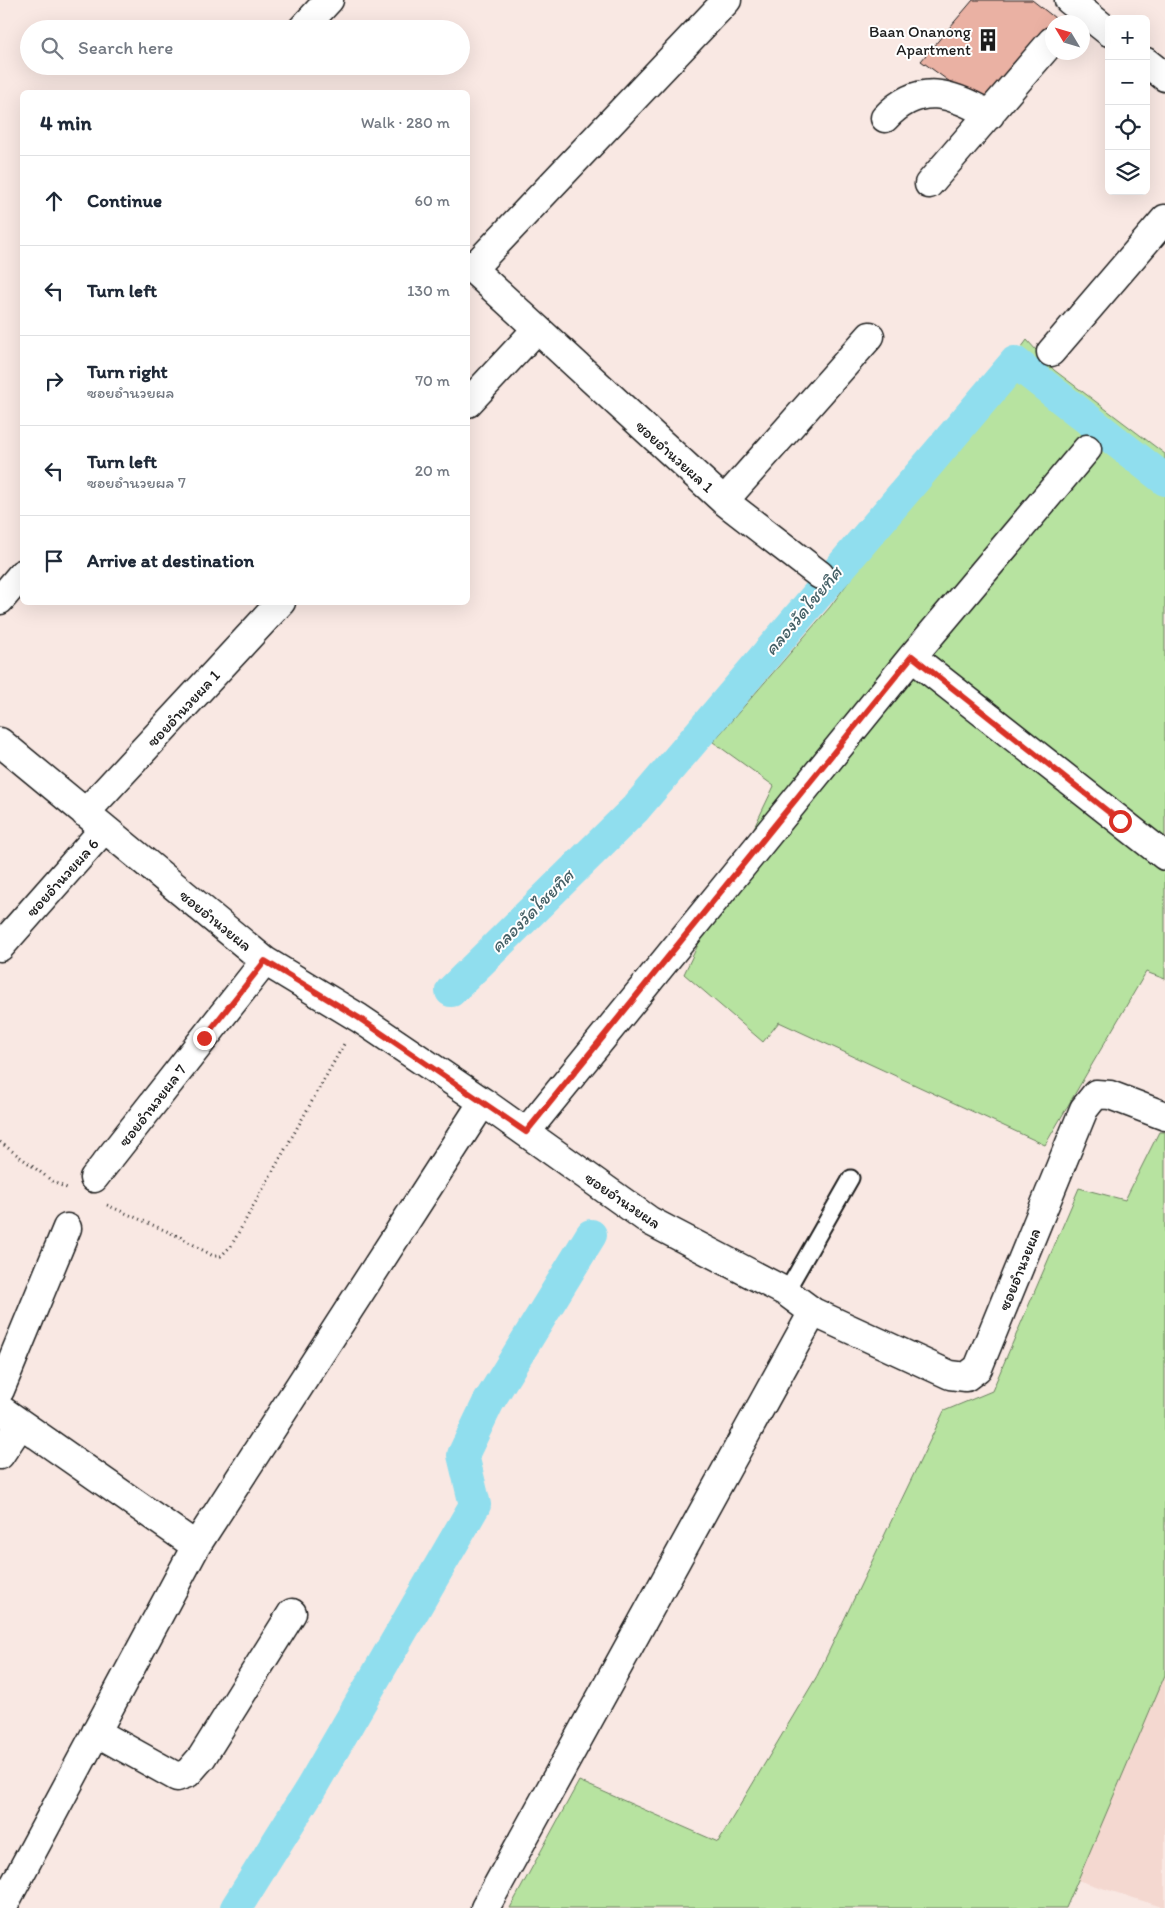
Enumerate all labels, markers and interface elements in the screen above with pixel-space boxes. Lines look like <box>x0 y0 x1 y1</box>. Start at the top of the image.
north arrow <box>1045 15 1090 60</box>
map controls <box>1105 15 1150 195</box>
button: + <box>1105 15 1150 60</box>
search box <box>20 20 470 75</box>
place label: Baan Onanong Apartment <box>869 22 972 59</box>
building icon: Baan Onanong Apartment <box>975 27 1001 53</box>
icon: search <box>38 34 66 62</box>
text: Search here <box>78 36 173 59</box>
button: − <box>1105 60 1150 105</box>
button: locate <box>1105 105 1150 150</box>
text: 4 min <box>40 110 92 135</box>
text: Walk · 280 m <box>361 113 450 132</box>
button: layers <box>1105 150 1150 195</box>
icon: ahead <box>40 187 68 215</box>
text: Continue <box>87 189 162 212</box>
text: 60 m <box>415 191 450 210</box>
icon: left <box>40 277 68 305</box>
text: Turn left <box>87 279 157 302</box>
text: 130 m <box>407 281 450 300</box>
text: Turn right <box>87 360 168 383</box>
icon: right <box>40 367 68 395</box>
text: 70 m <box>415 371 450 390</box>
text: ซอยอำนวยผล <box>87 383 174 402</box>
street label: ซอยอำนวยผล 1 <box>632 416 718 497</box>
text: Turn left <box>87 450 157 473</box>
icon: left <box>40 457 68 485</box>
text: 20 m <box>415 461 450 480</box>
text: ซอยอำนวยผล 7 <box>87 473 186 492</box>
icon: arrive <box>40 547 68 575</box>
text: Arrive at destination <box>87 549 254 572</box>
water label: คลองวัดไชยทิศ <box>760 561 848 660</box>
street label: ซอยอำนวยผล 1 <box>143 665 224 751</box>
route start <box>1109 810 1132 833</box>
street label: ซอยอำนวยผล 6 <box>22 834 103 921</box>
water label: คลองวัดไชยทิศ <box>486 863 580 957</box>
street label: ซอยอำนวยผล <box>176 886 256 955</box>
route end <box>193 1027 216 1050</box>
street label: ซอยอำนวยผล 7 <box>114 1060 190 1150</box>
street label: ซอยอำนวยผล <box>581 1168 664 1233</box>
street label: ซอยอำนวยผล <box>994 1225 1045 1313</box>

